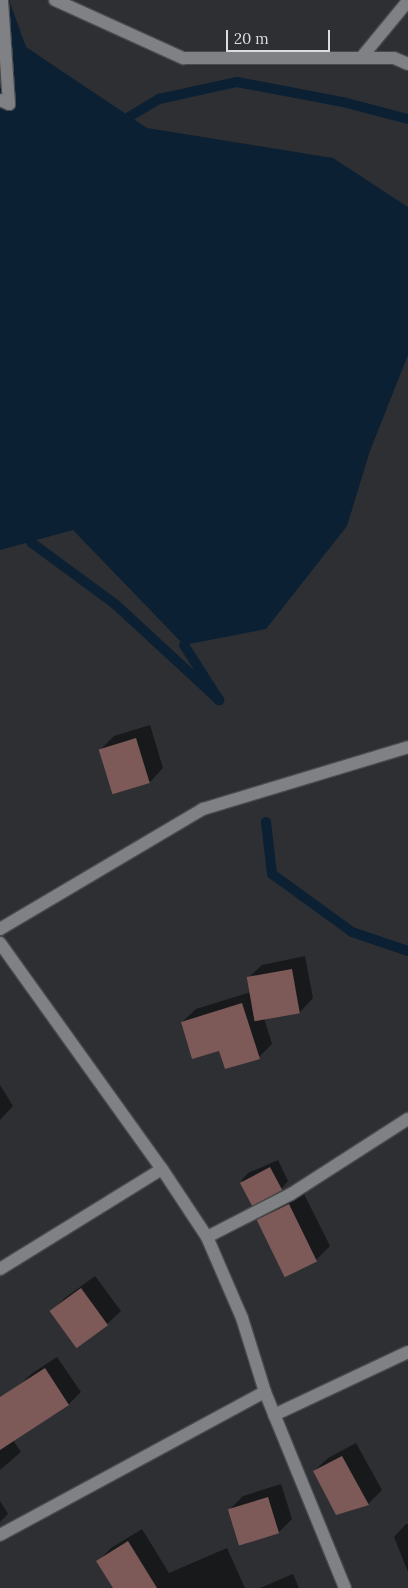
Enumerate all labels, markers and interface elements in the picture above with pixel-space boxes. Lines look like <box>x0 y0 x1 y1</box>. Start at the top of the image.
scale bar <box>228 20 332 52</box>
text: 20 m <box>234 29 269 48</box>

